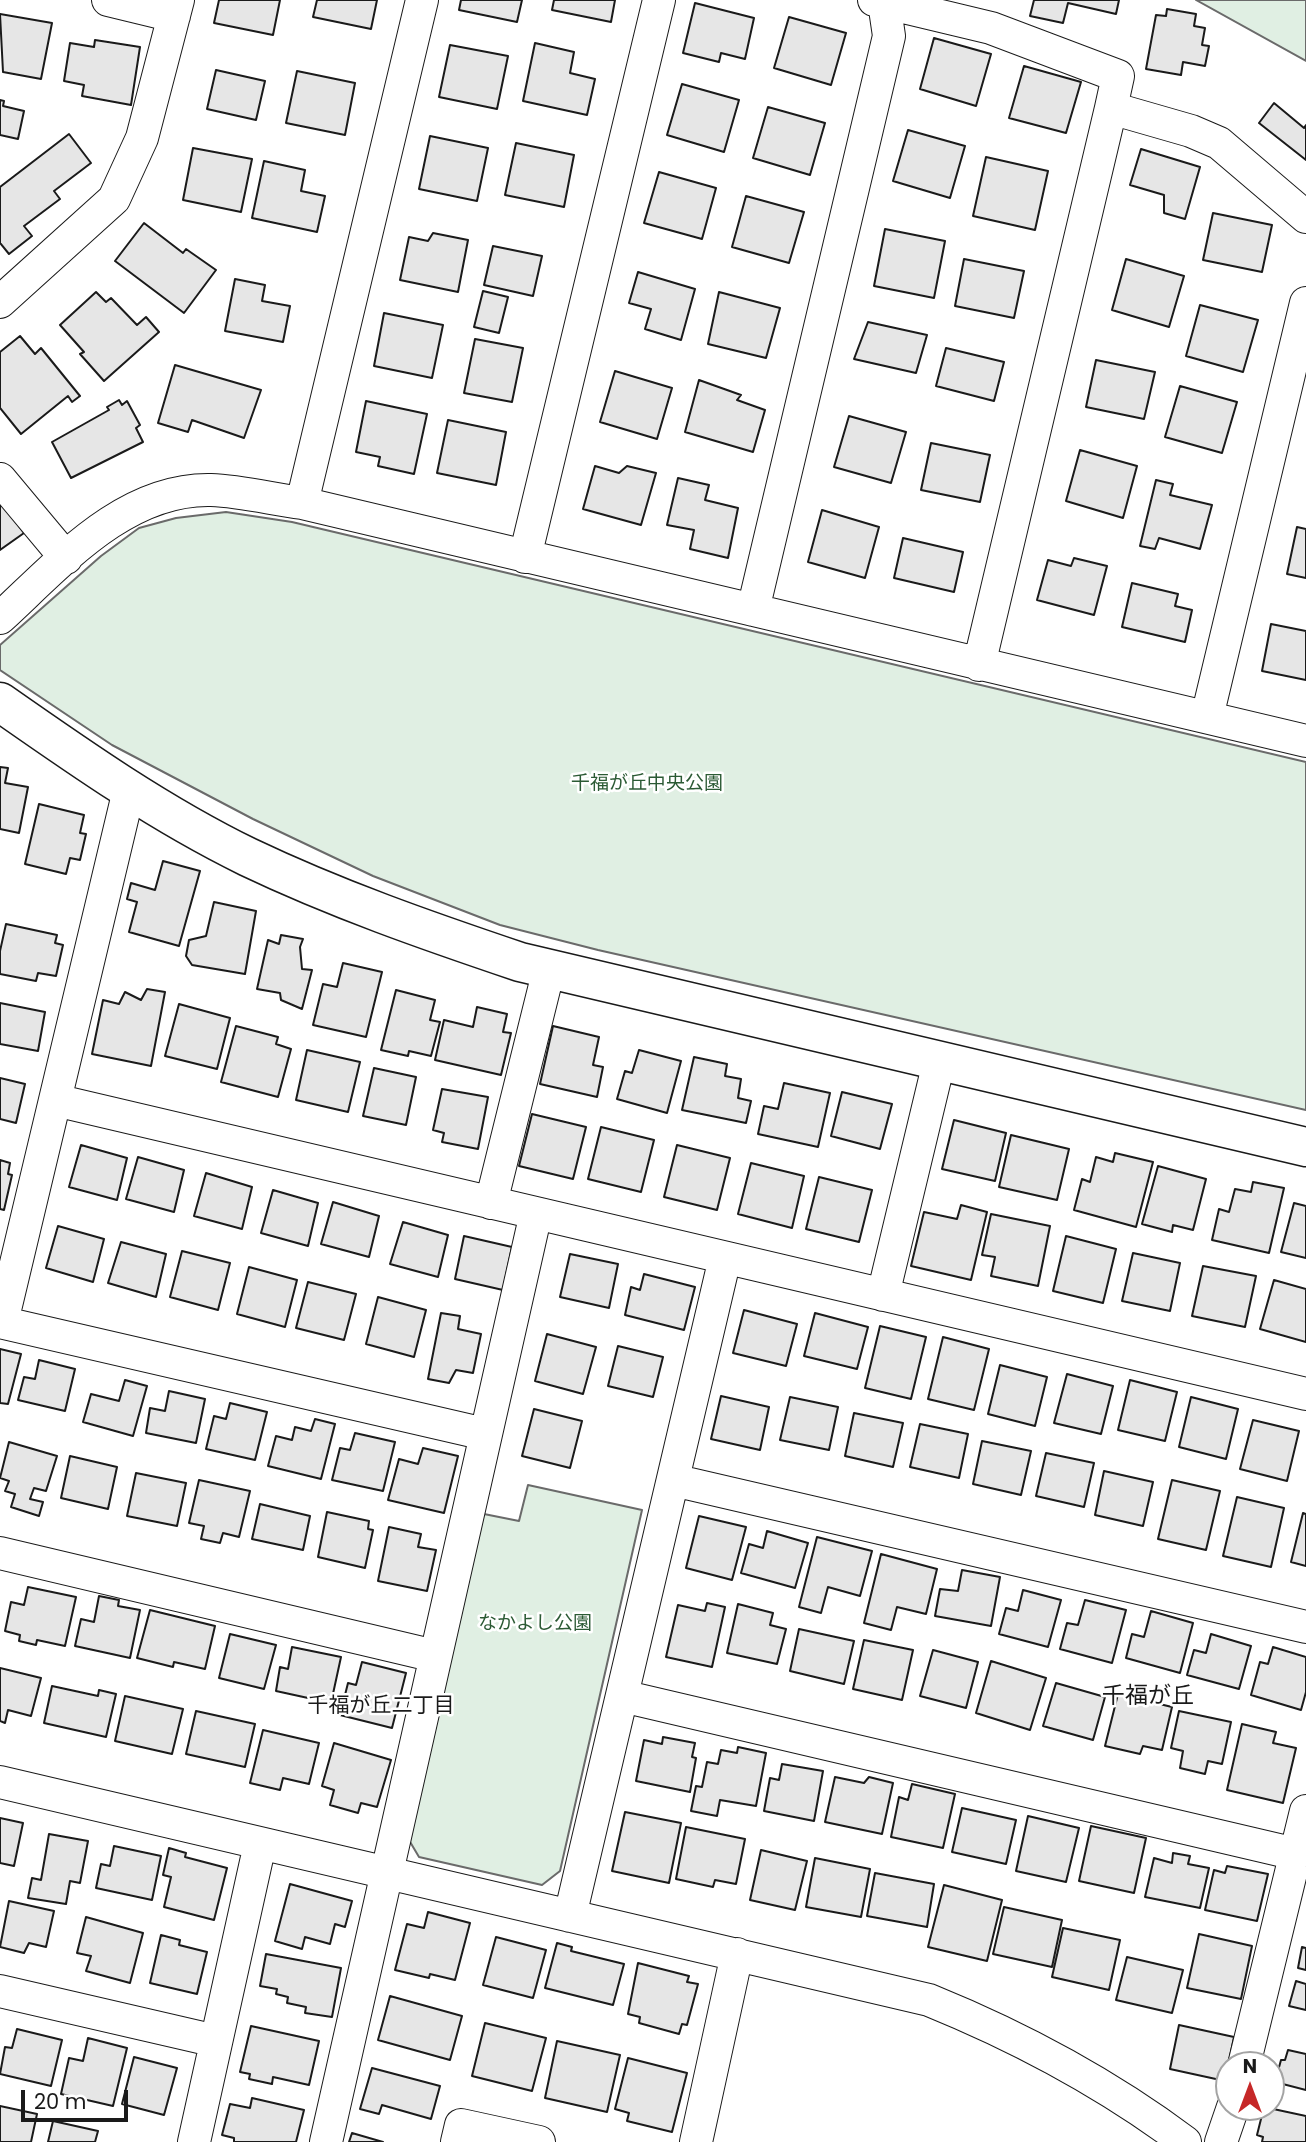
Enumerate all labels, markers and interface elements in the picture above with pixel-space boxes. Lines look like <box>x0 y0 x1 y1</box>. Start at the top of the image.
park label: 千福が丘中央公園 <box>571 773 723 795</box>
park label: なかよし公園 <box>478 1613 592 1635</box>
district label: 千福が丘 <box>1102 1683 1194 1711</box>
district label: 千福が丘二丁目 <box>308 1694 454 1720</box>
north arrow <box>1215 2051 1285 2121</box>
text: N <box>1243 2053 1257 2080</box>
scale bar <box>24 2076 131 2120</box>
text: 20 m <box>34 2087 87 2116</box>

